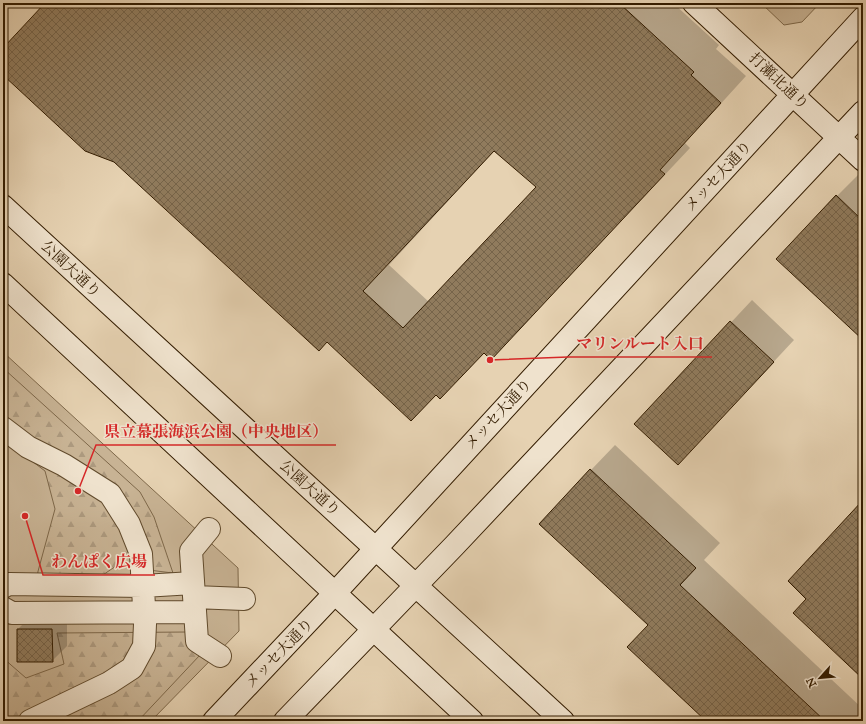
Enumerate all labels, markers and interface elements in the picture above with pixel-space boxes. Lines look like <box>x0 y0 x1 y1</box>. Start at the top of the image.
street label: 打瀬北通り <box>745 49 813 113</box>
street label: メッセ大通り <box>681 137 755 215</box>
street label: 公園大通り <box>37 237 105 301</box>
callout: マリンルート入口 <box>568 329 712 357</box>
text: マリンルート入口 <box>576 334 704 353</box>
street label: メッセ大通り <box>461 375 535 453</box>
callout: 県立幕張海浜公園（中央地区） <box>96 417 336 445</box>
text: 県立幕張海浜公園（中央地区） <box>104 422 328 441</box>
street label: 公園大通り <box>276 456 344 520</box>
callout: わんぱく広場 <box>43 547 155 575</box>
text: わんぱく広場 <box>51 552 147 571</box>
street label: メッセ大通り <box>241 614 317 692</box>
north arrow <box>800 658 840 698</box>
text: N <box>803 675 819 689</box>

